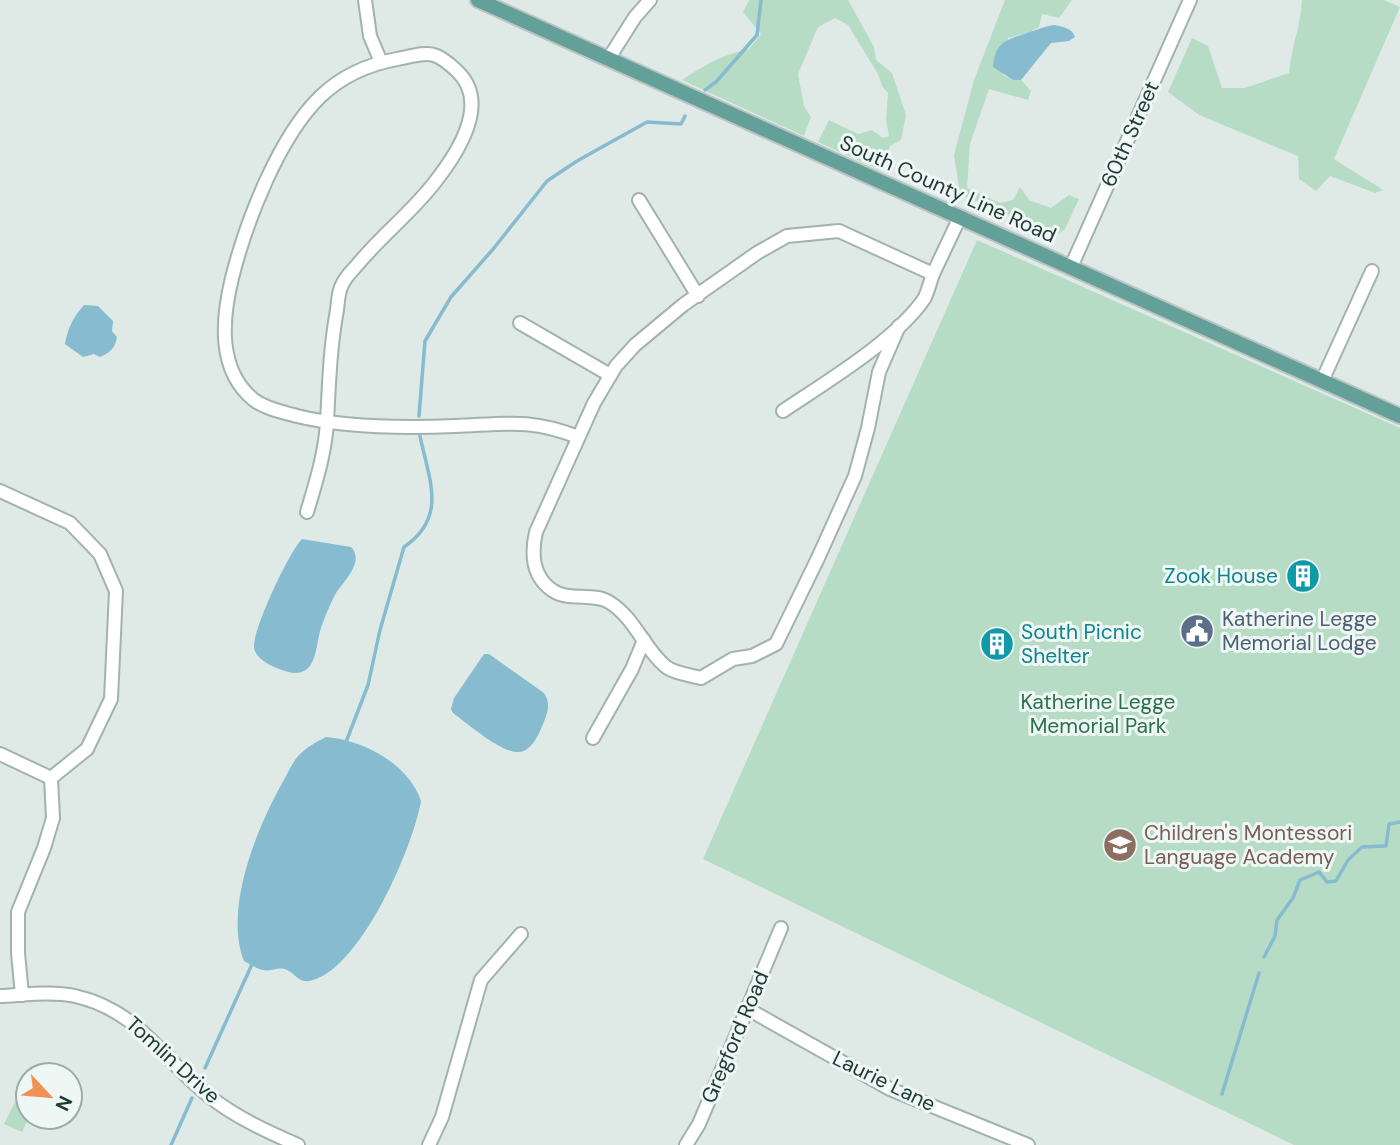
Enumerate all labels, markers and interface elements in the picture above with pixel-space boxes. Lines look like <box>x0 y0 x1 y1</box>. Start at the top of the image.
street label: 60th Street <box>1094 77 1166 191</box>
street label: South County Line Road <box>835 129 1061 249</box>
building icon: Zook House <box>1284 557 1322 595</box>
place label: Zook House <box>1164 562 1278 590</box>
place label: Katherine Legge Memorial Lodge <box>1222 605 1377 657</box>
public building icon: Katherine Legge Memorial Lodge <box>1178 612 1216 650</box>
place label: South Picnic Shelter <box>1021 618 1142 670</box>
building icon: South Picnic Shelter <box>978 625 1016 663</box>
park label: Katherine Legge Memorial Park <box>1021 688 1176 740</box>
place label: Children's Montessori Language Academy <box>1144 819 1352 871</box>
school or university icon: Children's Montessori Language Academy <box>1101 826 1139 864</box>
street label: Gregford Road <box>695 967 775 1107</box>
street label: Tomlin Drive <box>120 1010 226 1110</box>
street label: Laurie Lane <box>828 1044 940 1118</box>
north arrow <box>14 1061 84 1131</box>
text: N <box>50 1092 78 1115</box>

